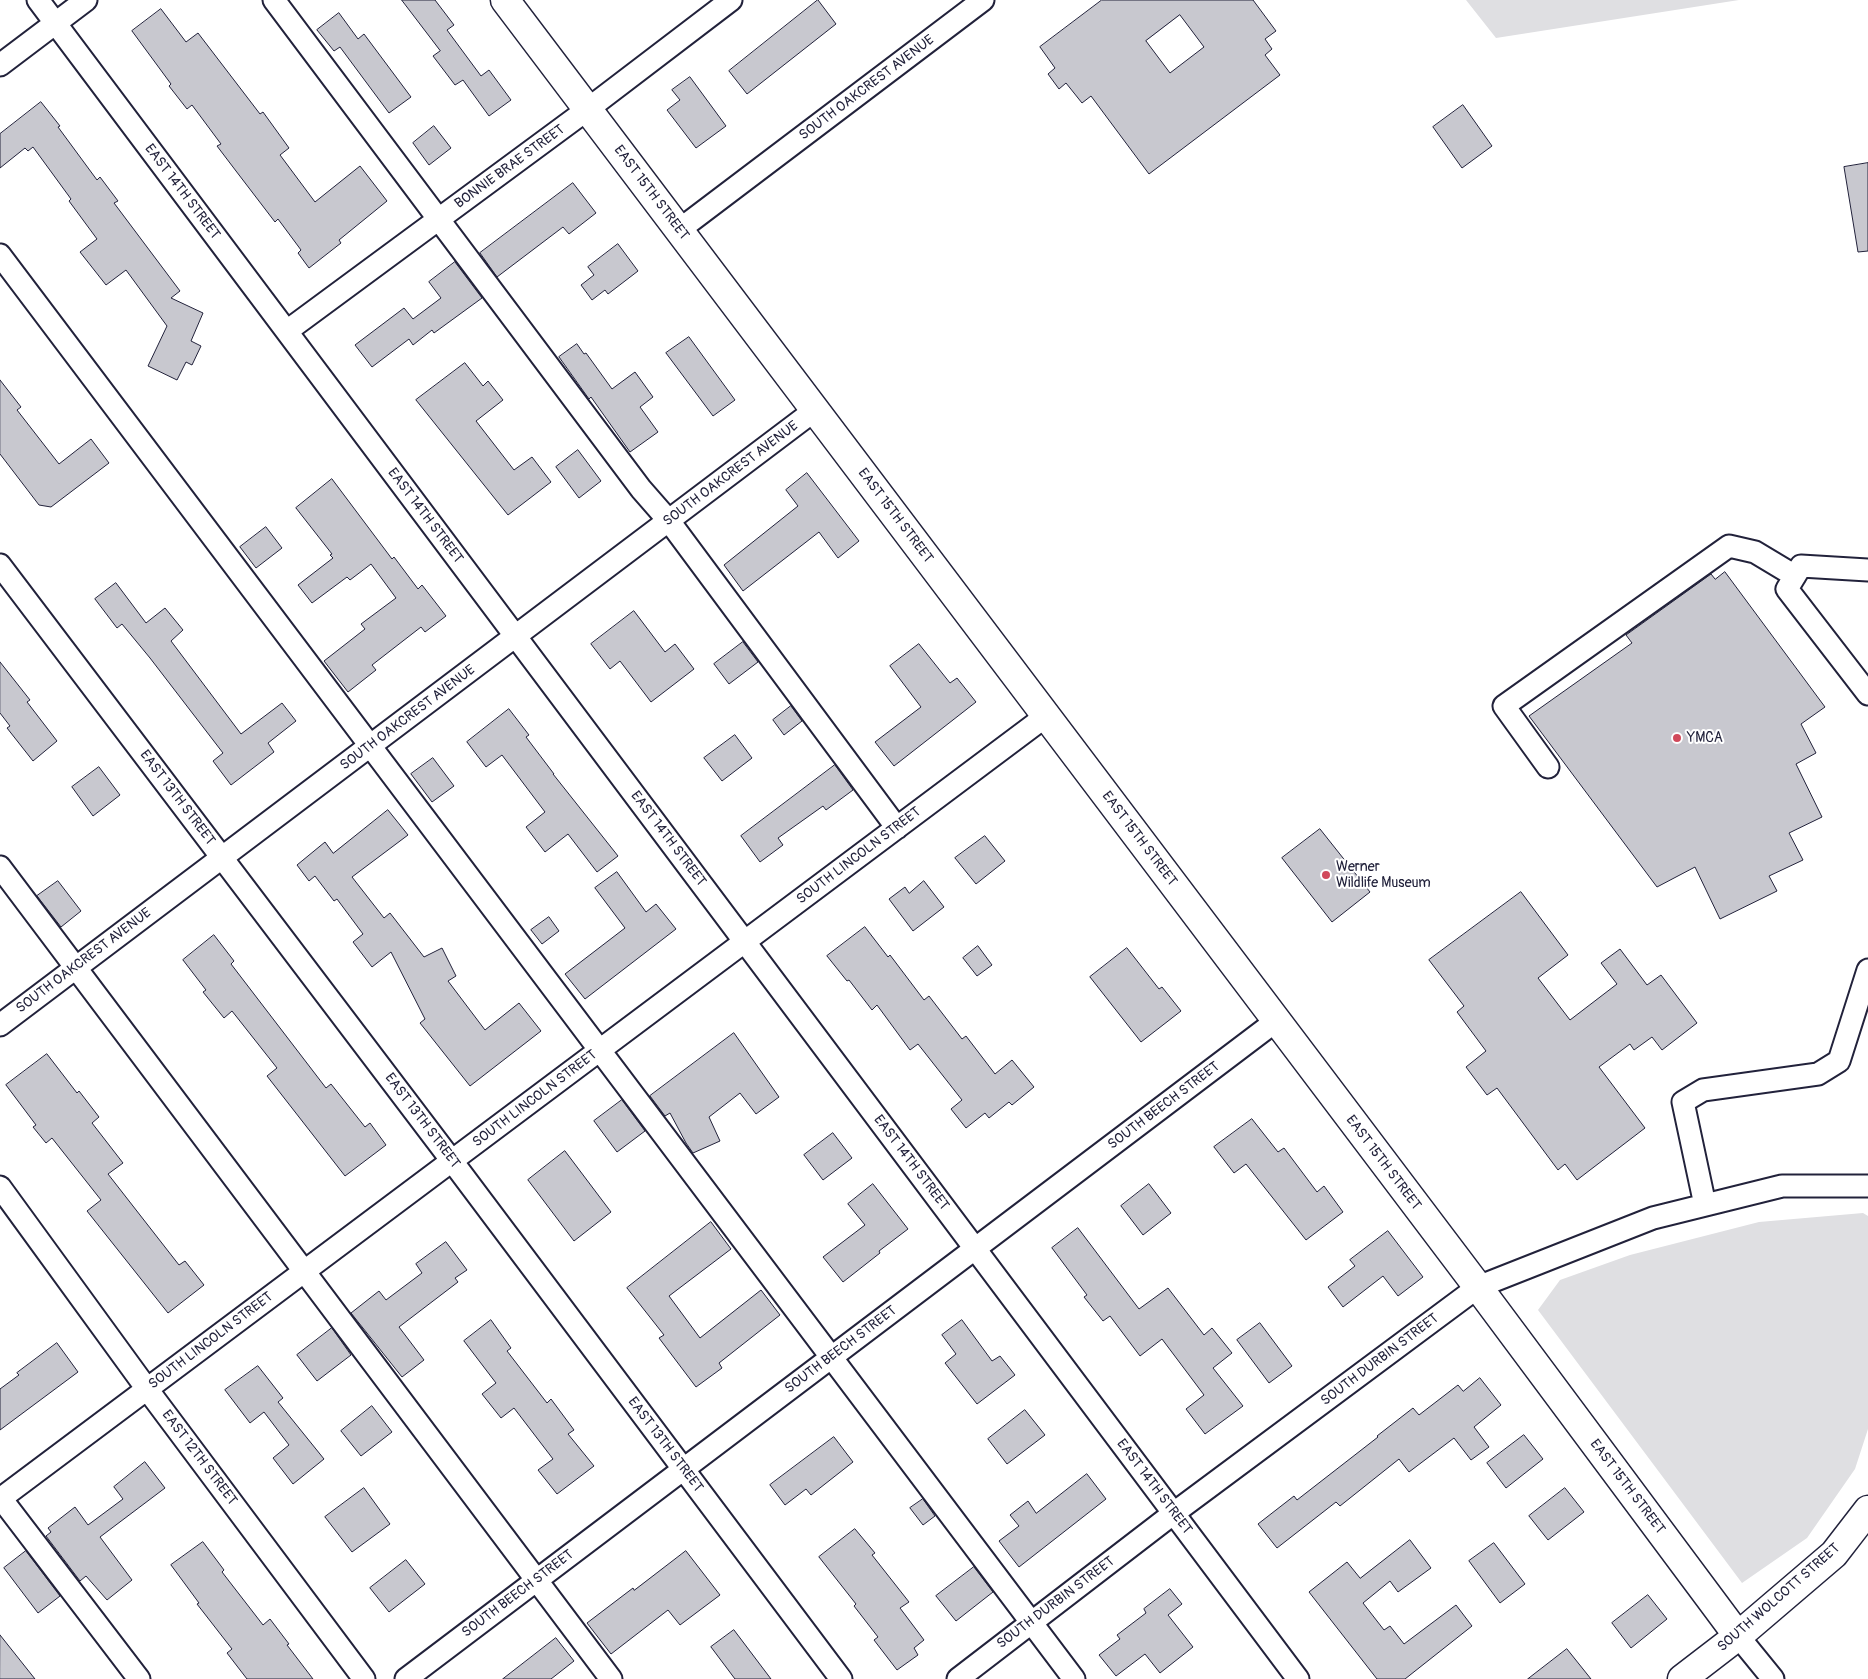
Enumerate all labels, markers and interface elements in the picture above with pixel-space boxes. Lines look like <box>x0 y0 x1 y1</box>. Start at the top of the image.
street label: SOUTH OAKCREST AVENUE <box>796 32 938 144</box>
street label: BONNIE BRAE STREET <box>452 121 568 213</box>
street label: EAST 14TH STREET <box>141 141 223 243</box>
street label: EAST 15TH STREET <box>610 142 692 244</box>
street label: SOUTH OAKCREST AVENUE <box>660 418 802 530</box>
street label: EAST 14TH STREET <box>384 465 466 567</box>
street label: EAST 15TH STREET <box>854 465 936 567</box>
street label: SOUTH OAKCREST AVENUE <box>337 662 479 774</box>
place label: YMCA <box>1687 730 1723 746</box>
marker: YMCA <box>1671 732 1683 744</box>
street label: EAST 13TH STREET <box>136 747 218 849</box>
street label: EAST 14TH STREET <box>627 788 709 890</box>
street label: EAST 15TH STREET <box>1098 788 1180 890</box>
street label: SOUTH LINCOLN STREET <box>794 804 924 908</box>
place label: Werner Wildlife Museum <box>1336 859 1431 892</box>
marker: Werner Wildlife Museum <box>1320 869 1332 881</box>
street label: SOUTH OAKCREST AVENUE <box>13 905 155 1017</box>
street label: SOUTH LINCOLN STREET <box>470 1047 600 1151</box>
street label: SOUTH BEECH STREET <box>1105 1059 1223 1153</box>
street label: EAST 13TH STREET <box>381 1070 463 1172</box>
street label: EAST 14TH STREET <box>870 1112 952 1214</box>
street label: EAST 15TH STREET <box>1342 1112 1424 1214</box>
street label: SOUTH LINCOLN STREET <box>146 1289 276 1393</box>
street label: SOUTH BEECH STREET <box>782 1303 900 1397</box>
street label: SOUTH DURBIN STREET <box>1318 1310 1442 1410</box>
street label: EAST 13TH STREET <box>624 1394 706 1496</box>
street label: EAST 12TH STREET <box>158 1407 240 1509</box>
street label: EAST 14TH STREET <box>1113 1436 1195 1538</box>
street label: EAST 15TH STREET <box>1586 1436 1668 1538</box>
street label: SOUTH WOLCOTT STREET <box>1714 1540 1844 1656</box>
street label: SOUTH BEECH STREET <box>459 1547 577 1641</box>
street label: SOUTH DURBIN STREET <box>994 1553 1118 1653</box>

